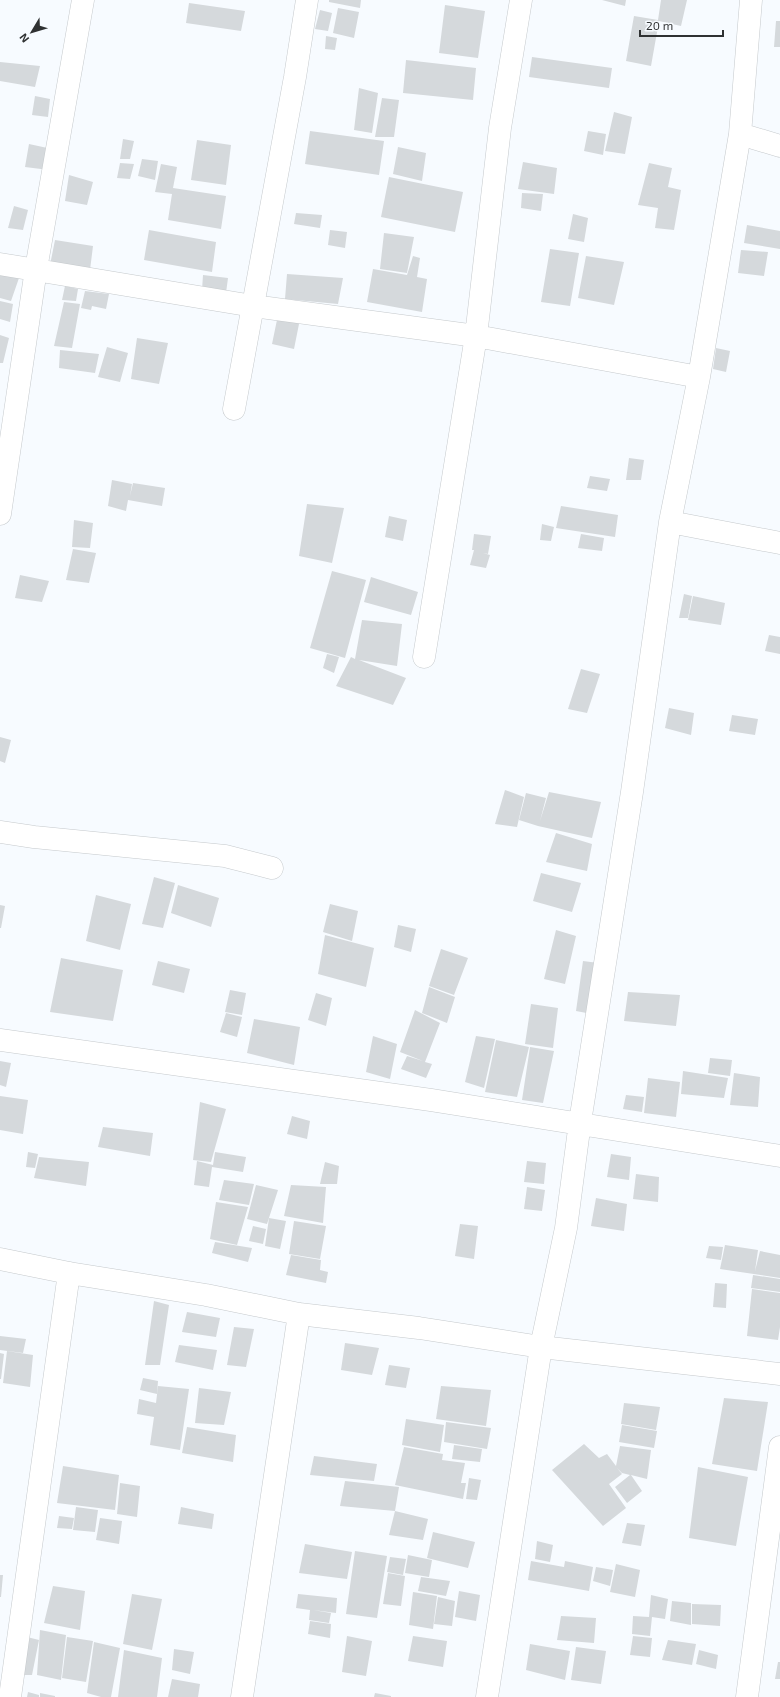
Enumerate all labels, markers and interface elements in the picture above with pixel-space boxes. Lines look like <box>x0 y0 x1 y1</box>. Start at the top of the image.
north arrow <box>12 12 52 52</box>
scale bar <box>640 12 723 38</box>
text: 20 m <box>646 18 673 32</box>
text: N <box>16 31 31 46</box>

